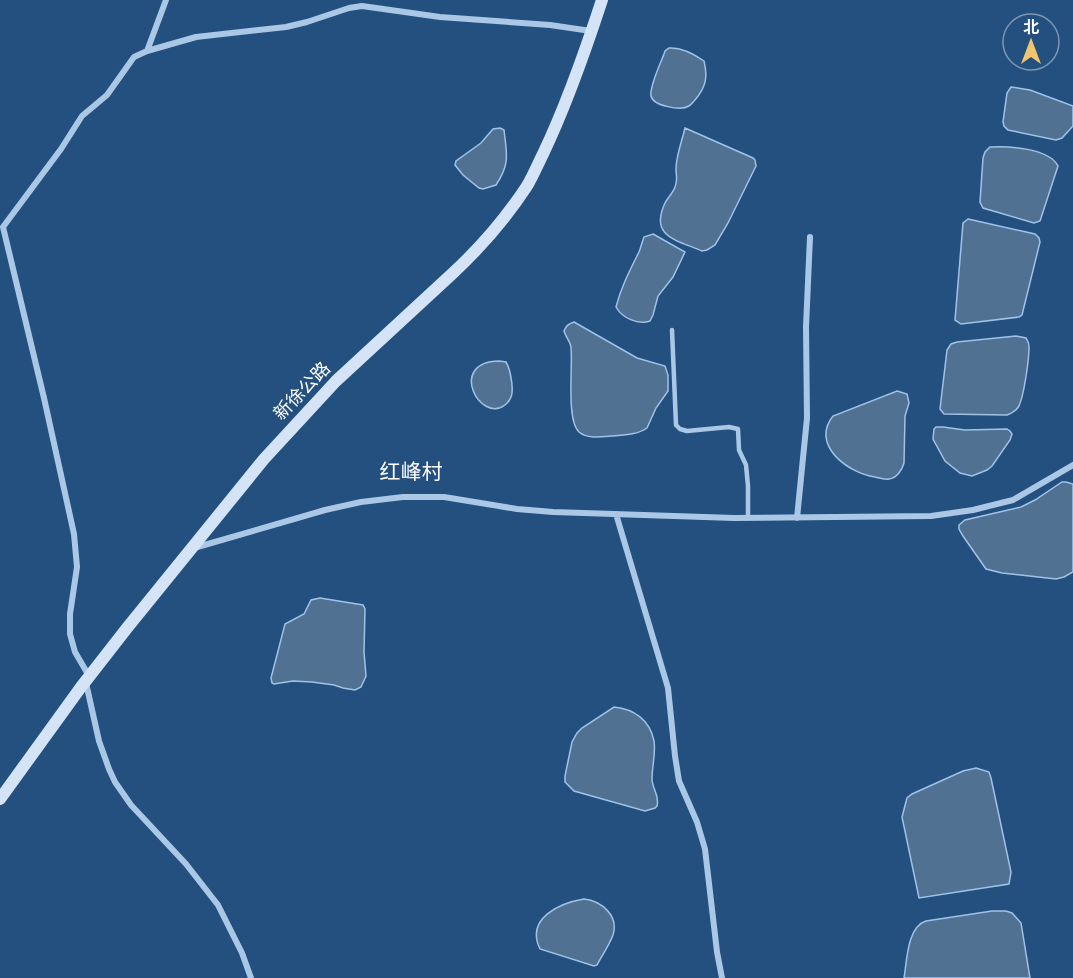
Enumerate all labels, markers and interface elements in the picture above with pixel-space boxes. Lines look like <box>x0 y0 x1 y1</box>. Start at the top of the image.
north arrow <box>1001 12 1061 72</box>
text: 北 <box>1023 17 1039 36</box>
street label: 新徐公路 <box>268 357 334 424</box>
district label: 红峰村 <box>380 458 443 483</box>

